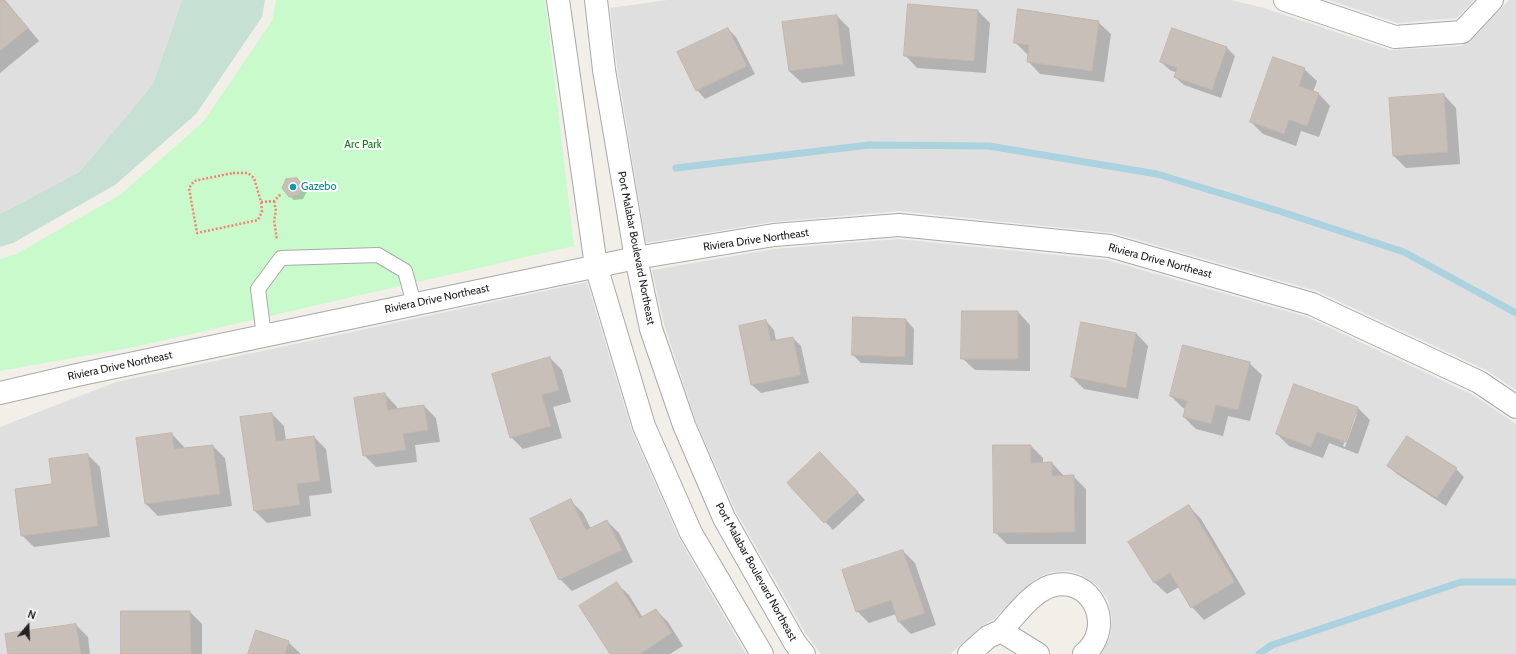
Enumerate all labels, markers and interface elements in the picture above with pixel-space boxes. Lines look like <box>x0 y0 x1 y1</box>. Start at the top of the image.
park label: Arc Park <box>344 138 382 152</box>
street label: Port Malabar Boulevard Northeast <box>615 170 657 326</box>
place label: Gazebo <box>301 180 337 194</box>
marker: Gazebo <box>288 182 298 192</box>
street label: Riviera Drive Northeast <box>702 226 810 254</box>
street label: Riviera Drive Northeast <box>1107 241 1213 281</box>
street label: Riviera Drive Northeast <box>384 281 490 317</box>
street label: Riviera Drive Northeast <box>67 348 173 384</box>
street label: Port Malabar Boulevard Northeast <box>712 500 800 644</box>
north arrow <box>8 606 48 646</box>
text: N <box>26 607 38 623</box>

